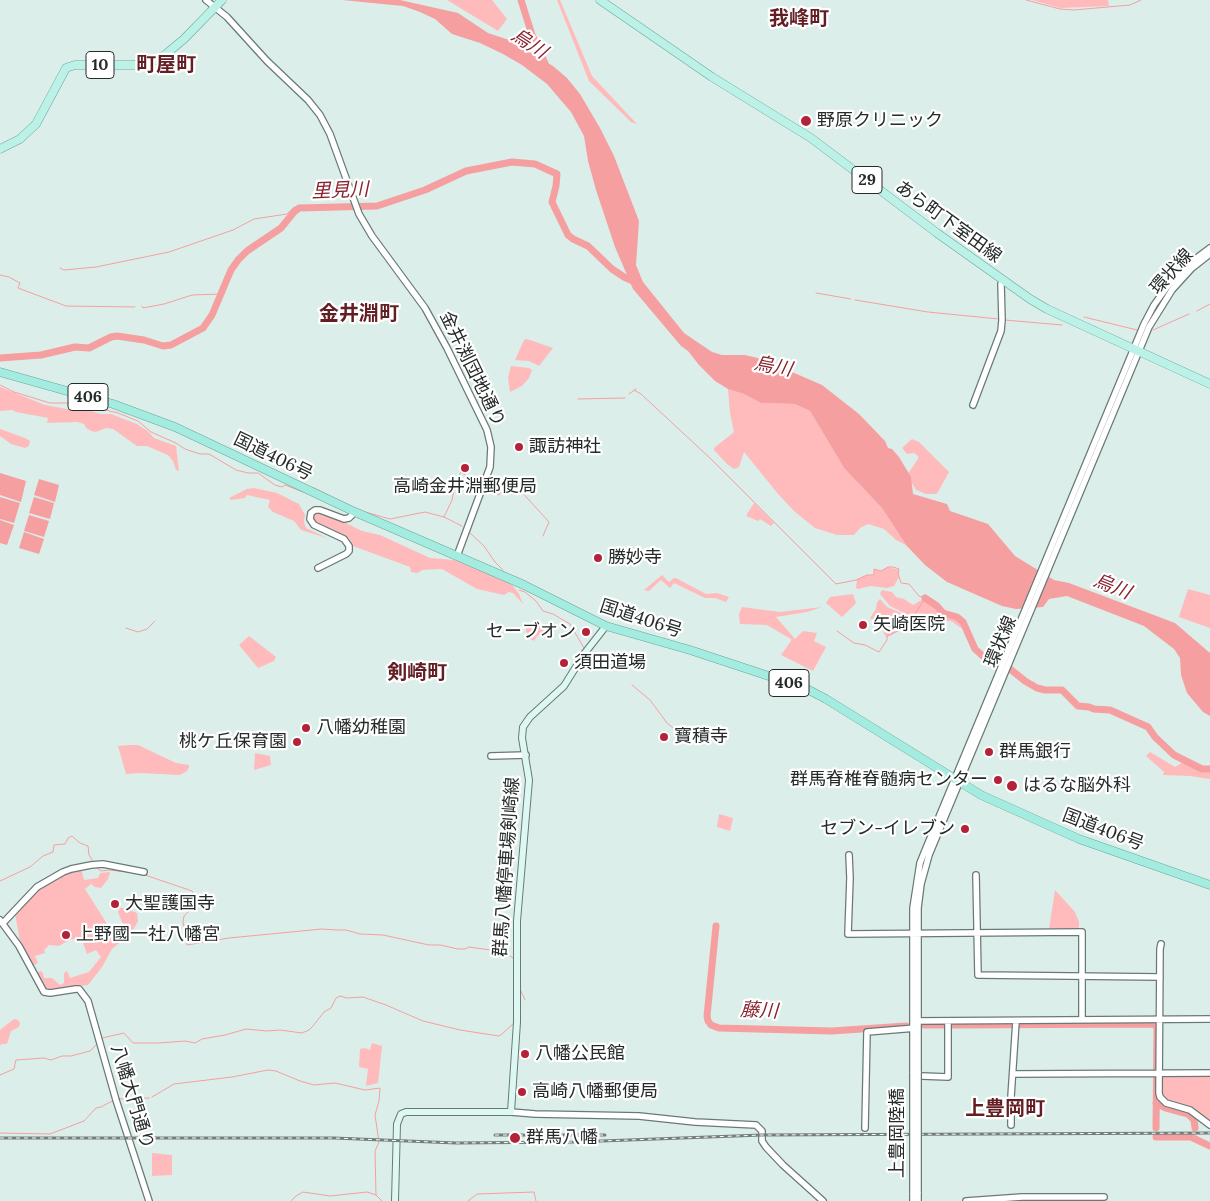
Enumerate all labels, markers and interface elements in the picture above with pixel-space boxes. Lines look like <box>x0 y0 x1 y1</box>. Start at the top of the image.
district label: 我峰町 <box>769 7 829 31</box>
water label: 烏川 <box>507 24 551 64</box>
road number: 10 <box>86 52 114 78</box>
district label: 町屋町 <box>136 53 196 77</box>
place label: 野原クリニック <box>817 110 943 132</box>
marker: 野原クリニック <box>799 114 813 128</box>
road number: 29 <box>852 166 882 194</box>
street label: あら町下室田線 <box>891 176 1005 268</box>
water label: 里見川 <box>311 179 369 203</box>
street label: 環状線 <box>1146 245 1198 299</box>
district label: 金井淵町 <box>319 302 399 326</box>
street label: 金井渕団地通り <box>435 308 509 430</box>
water label: 烏川 <box>752 352 794 382</box>
road number: 406 <box>68 384 108 411</box>
street label: 国道406号 <box>230 429 316 485</box>
place label: 諏訪神社 <box>529 436 601 458</box>
marker: 諏訪神社 <box>513 441 525 453</box>
marker: 高崎金井淵郵便局 <box>459 462 471 474</box>
place label: 高崎金井淵郵便局 <box>393 476 537 498</box>
place label: 勝妙寺 <box>608 547 662 569</box>
marker: 勝妙寺 <box>592 552 604 564</box>
water label: 烏川 <box>1090 569 1134 605</box>
street label: 国道406号 <box>597 596 685 642</box>
street label: 環状線 <box>981 613 1021 671</box>
place label: 矢崎医院 <box>873 614 945 636</box>
marker: 矢崎医院 <box>857 619 869 631</box>
place label: セーブオン <box>486 621 576 643</box>
marker: セーブオン <box>580 626 592 638</box>
place label: 須田道場 <box>574 652 646 674</box>
marker: 須田道場 <box>558 657 570 669</box>
district label: 剣崎町 <box>387 661 447 685</box>
road number: 406 <box>769 670 809 696</box>
place label: 八幡幼稚園 <box>316 717 406 739</box>
marker: 八幡幼稚園 <box>300 722 312 734</box>
place label: 寶積寺 <box>674 726 728 748</box>
place label: 桃ケ丘保育園 <box>179 731 287 753</box>
marker: 寶積寺 <box>658 731 670 743</box>
marker: 桃ケ丘保育園 <box>291 736 303 748</box>
place label: 群馬銀行 <box>999 741 1071 763</box>
marker: 群馬銀行 <box>983 746 995 758</box>
place label: 群馬脊椎脊髄病センター <box>790 769 988 791</box>
marker: 群馬脊椎脊髄病センター <box>992 774 1004 786</box>
place label: はるな脳外科 <box>1023 775 1131 797</box>
street label: 群馬八幡停車場剣崎線 <box>490 776 524 958</box>
marker: はるな脳外科 <box>1005 779 1019 793</box>
street label: 国道406号 <box>1059 805 1147 855</box>
place label: セブン-イレブン <box>820 818 955 840</box>
marker: セブン-イレブン <box>959 823 971 835</box>
place label: 大聖護国寺 <box>125 893 215 915</box>
marker: 大聖護国寺 <box>109 898 121 910</box>
place label: 上野國一社八幡宮 <box>76 924 220 946</box>
marker: 上野國一社八幡宮 <box>60 929 72 941</box>
water label: 藤川 <box>739 999 779 1023</box>
street label: 八幡大門通り <box>106 1042 158 1152</box>
place label: 八幡公民館 <box>535 1043 625 1065</box>
marker: 八幡公民館 <box>519 1048 531 1060</box>
place label: 高崎八幡郵便局 <box>532 1081 658 1103</box>
marker: 高崎八幡郵便局 <box>516 1086 528 1098</box>
street label: 上豊岡陸橋 <box>887 1088 909 1178</box>
district label: 上豊岡町 <box>965 1097 1045 1121</box>
place label: 群馬八幡 <box>526 1127 598 1149</box>
marker: 群馬八幡 <box>508 1131 522 1145</box>

